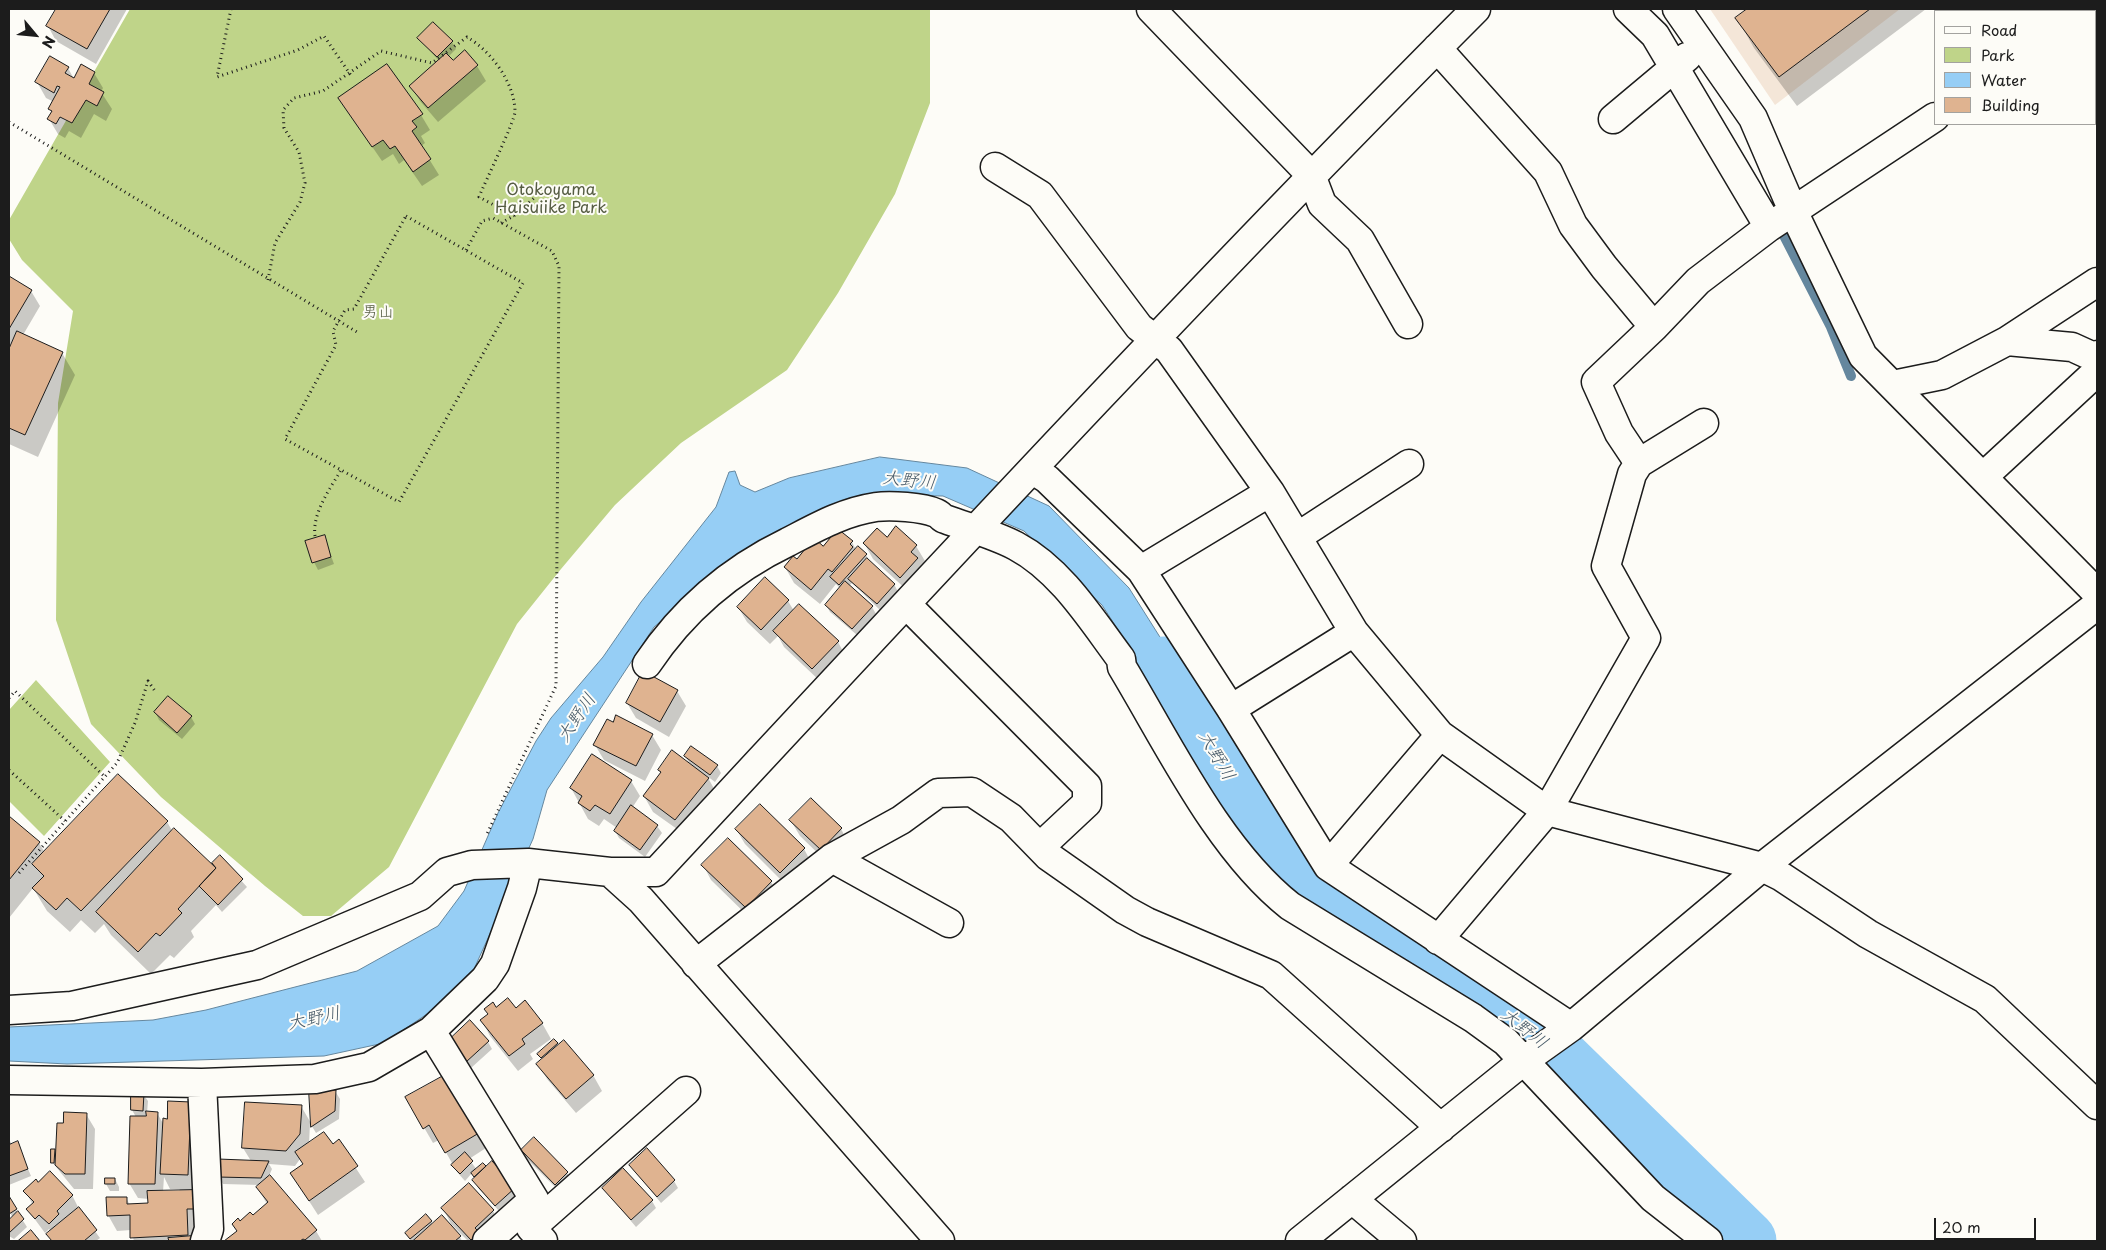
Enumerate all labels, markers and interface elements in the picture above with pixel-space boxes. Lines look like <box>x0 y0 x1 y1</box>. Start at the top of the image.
north arrow <box>10 10 60 60</box>
legend <box>1934 10 2096 125</box>
text: Road <box>1981 18 2017 41</box>
text: N <box>37 32 61 52</box>
text: Park <box>1981 43 2015 66</box>
text: Water <box>1981 68 2026 91</box>
text: Building <box>1981 93 2040 116</box>
park label: Otokoyama Haisuiike Park <box>495 181 607 219</box>
park label: 男山 <box>362 303 394 323</box>
water label: 大野川 <box>881 467 937 495</box>
water label: 大野川 <box>553 690 601 746</box>
water label: 大野川 <box>1193 727 1239 785</box>
water label: 大野川 <box>285 1003 343 1035</box>
water label: 大野川 <box>1496 1004 1552 1054</box>
scale bar <box>1936 1208 2038 1240</box>
text: 20 m <box>1942 1215 1981 1238</box>

